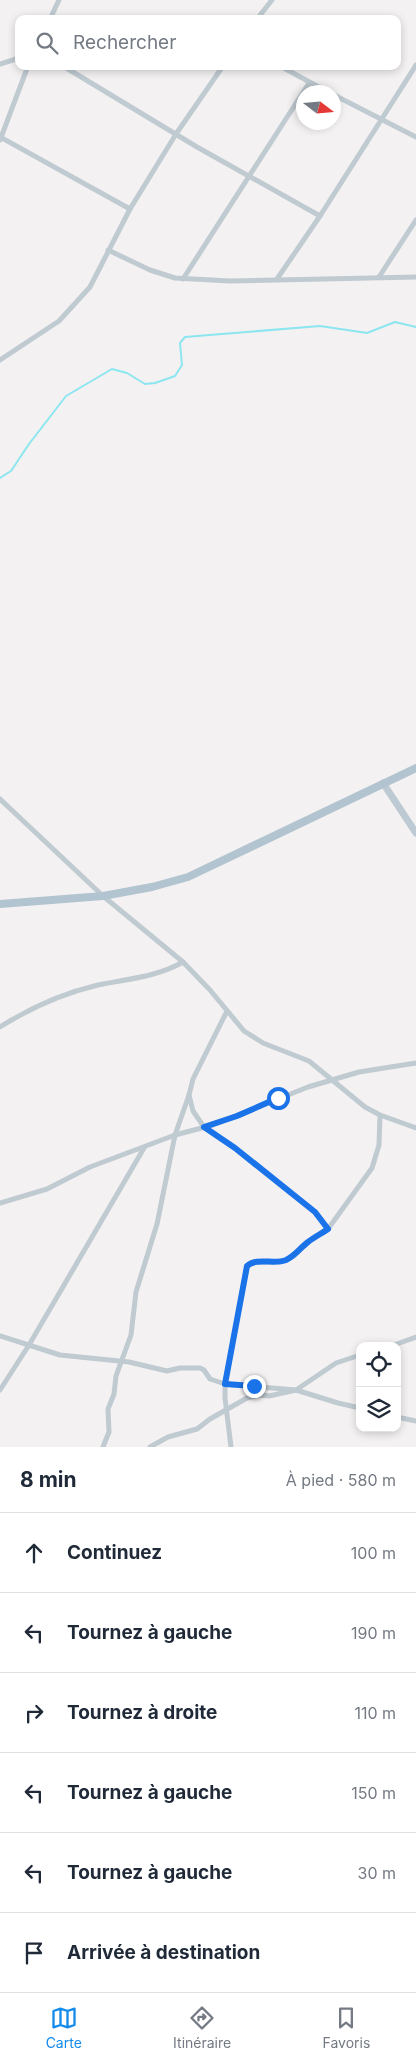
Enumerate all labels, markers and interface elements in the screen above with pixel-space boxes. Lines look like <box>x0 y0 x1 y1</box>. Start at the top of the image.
search box <box>15 15 401 70</box>
icon: search <box>33 29 61 57</box>
text: Rechercher <box>73 31 176 54</box>
north arrow <box>296 85 341 130</box>
route start <box>267 1087 290 1110</box>
map controls <box>356 1342 401 1432</box>
button: locate <box>356 1342 401 1387</box>
route end <box>243 1375 266 1398</box>
button: layers <box>356 1387 401 1432</box>
text: 8 min <box>20 1467 77 1492</box>
text: À pied · 580 m <box>286 1470 396 1490</box>
icon: ahead <box>20 1539 48 1567</box>
text: Continuez <box>67 1541 162 1564</box>
text: 100 m <box>351 1543 396 1563</box>
icon: left <box>20 1619 48 1647</box>
text: Tournez à gauche <box>67 1621 232 1644</box>
text: 190 m <box>351 1623 396 1643</box>
icon: right <box>20 1699 48 1727</box>
text: Tournez à droite <box>67 1701 217 1724</box>
text: 110 m <box>354 1703 396 1723</box>
icon: left <box>20 1779 48 1807</box>
text: Tournez à gauche <box>67 1781 232 1804</box>
text: 150 m <box>351 1783 396 1803</box>
icon: left <box>20 1859 48 1887</box>
text: Tournez à gauche <box>67 1861 232 1884</box>
text: 30 m <box>358 1863 396 1883</box>
icon: arrive <box>20 1939 48 1967</box>
text: Arrivée à destination <box>67 1941 260 1964</box>
tab: Carte <box>46 2004 82 2051</box>
tab: Itinéraire <box>173 2004 231 2051</box>
tab: Favoris <box>322 2004 370 2051</box>

